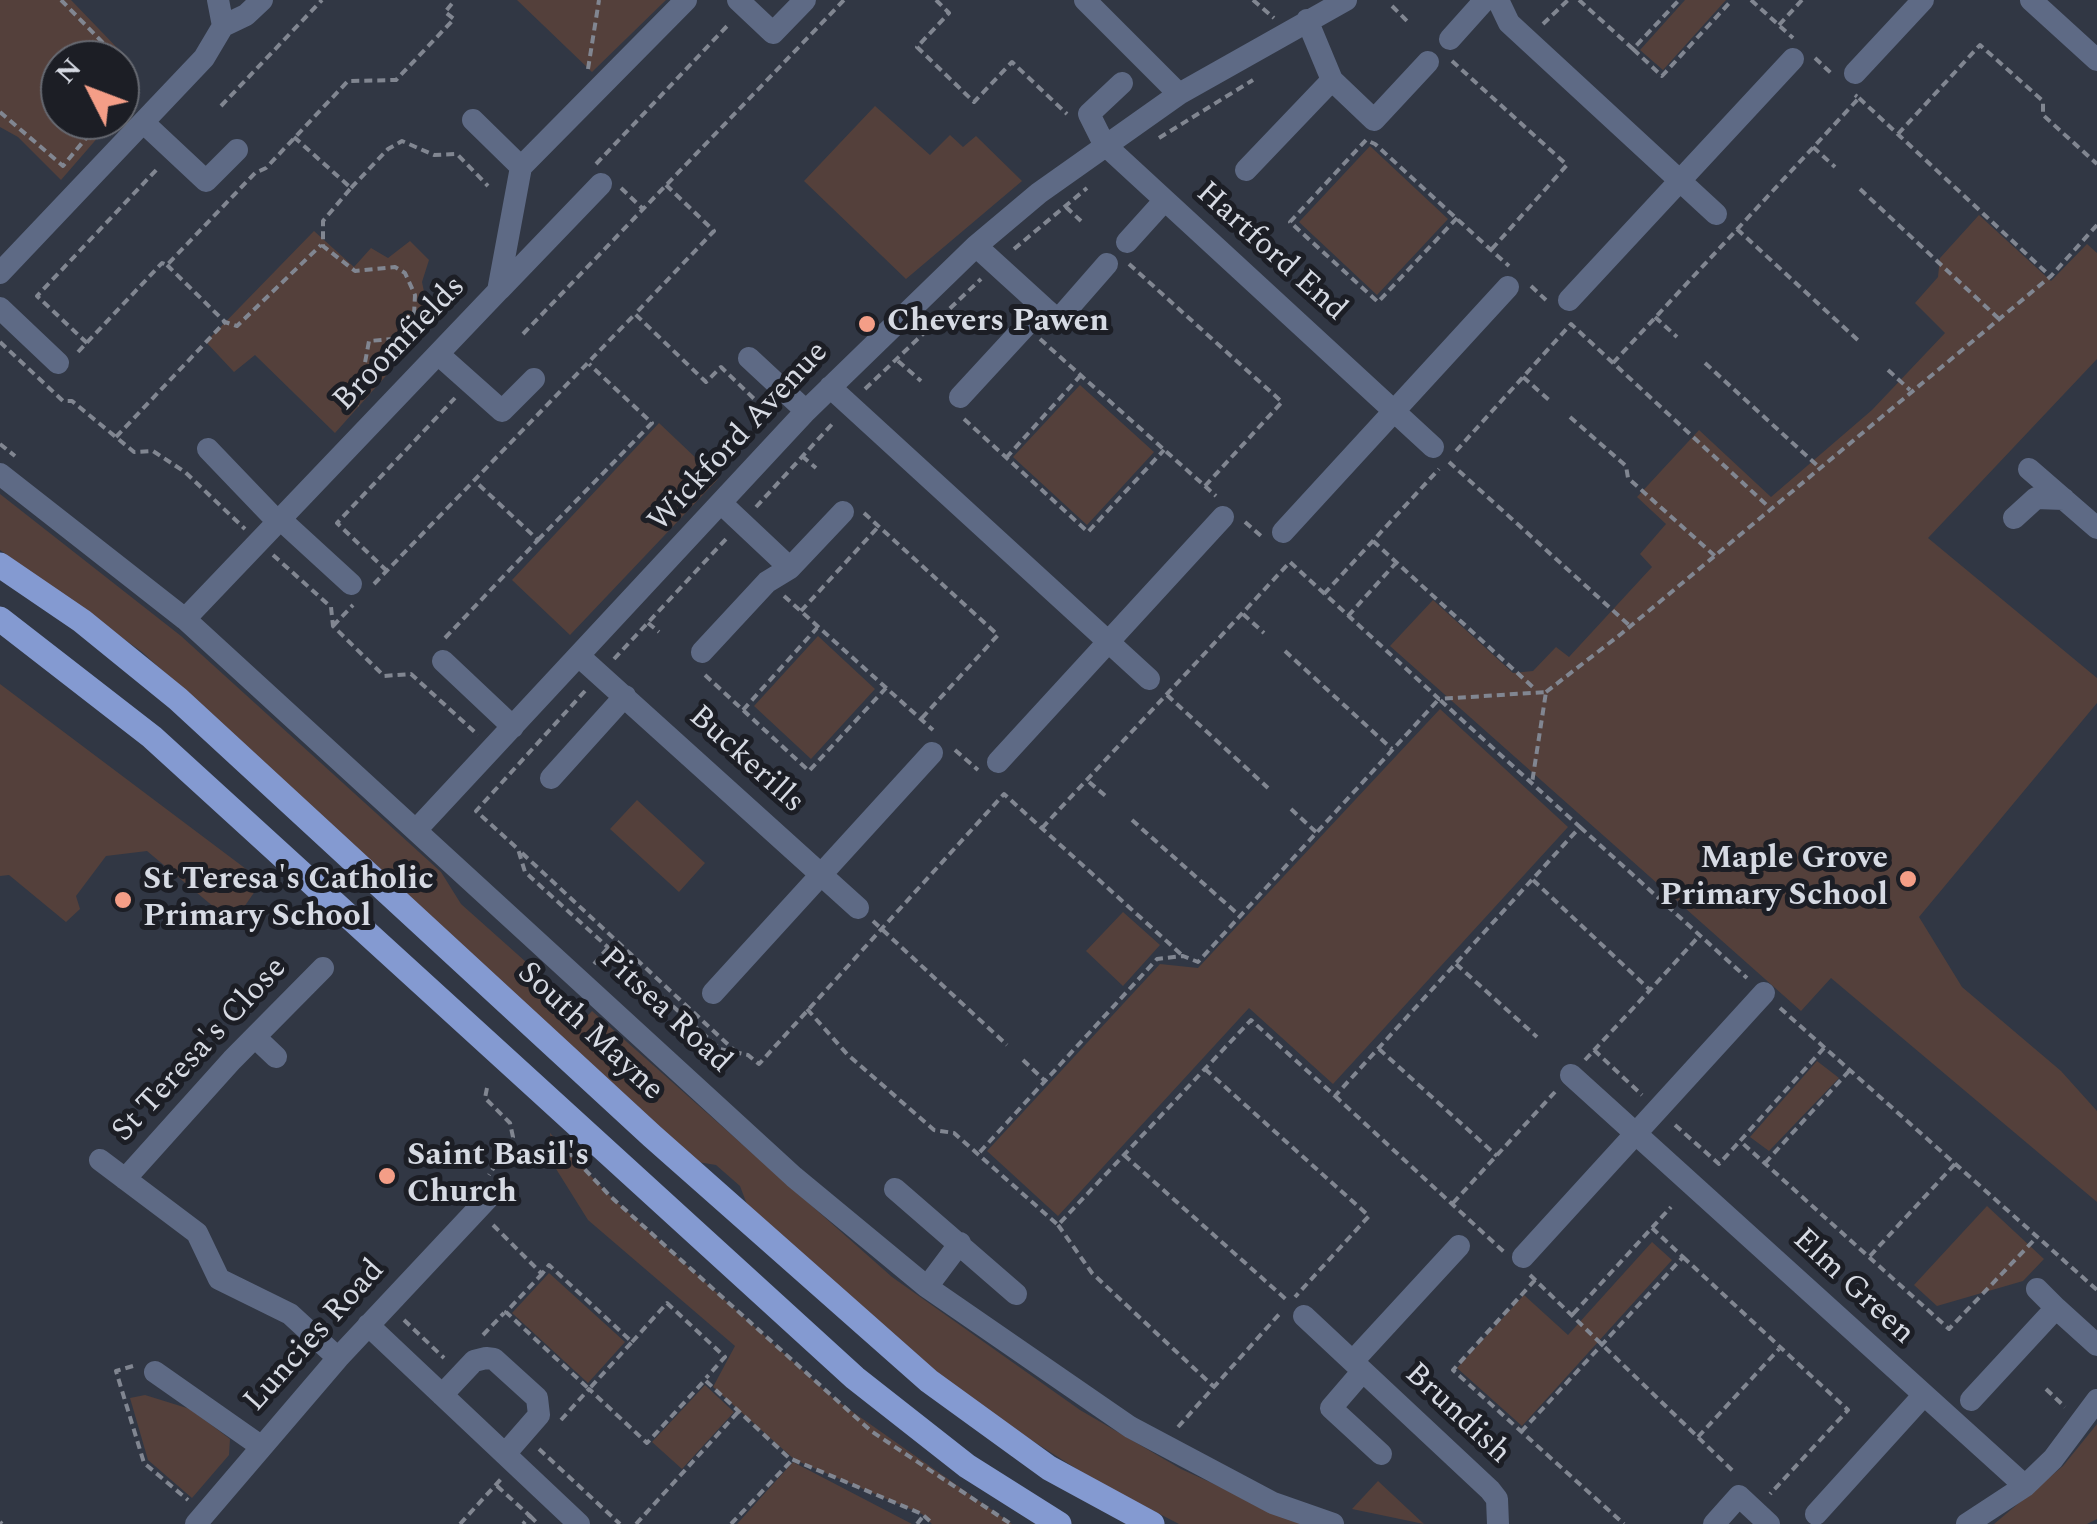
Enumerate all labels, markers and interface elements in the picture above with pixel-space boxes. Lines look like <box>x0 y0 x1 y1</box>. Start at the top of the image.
north arrow <box>40 40 140 140</box>
text: N <box>45 48 92 94</box>
street label: Hartford End <box>1187 175 1353 331</box>
street label: Broomfields <box>327 269 475 421</box>
place label: Chevers Pawen <box>887 305 1109 343</box>
marker: Chevers Pawen <box>856 313 878 335</box>
street label: Wickford Avenue <box>642 335 838 541</box>
street label: Buckerills <box>679 699 811 823</box>
place label: Maple Grove Primary School <box>1660 842 1888 917</box>
place label: St Teresa's Catholic Primary School <box>143 863 434 938</box>
marker: Maple Grove Primary School <box>1897 868 1919 890</box>
marker: St Teresa's Catholic Primary School <box>112 889 134 911</box>
street label: Pitsea Road <box>590 941 738 1083</box>
street label: St Teresa's Close <box>106 951 296 1151</box>
street label: South Mayne <box>508 955 670 1111</box>
place label: Saint Basil's Church <box>407 1139 589 1214</box>
marker: Saint Basil's Church <box>376 1165 398 1187</box>
street label: Elm Green <box>1783 1222 1921 1354</box>
street label: Luncies Road <box>238 1253 394 1421</box>
street label: Brundish <box>1395 1356 1517 1474</box>

